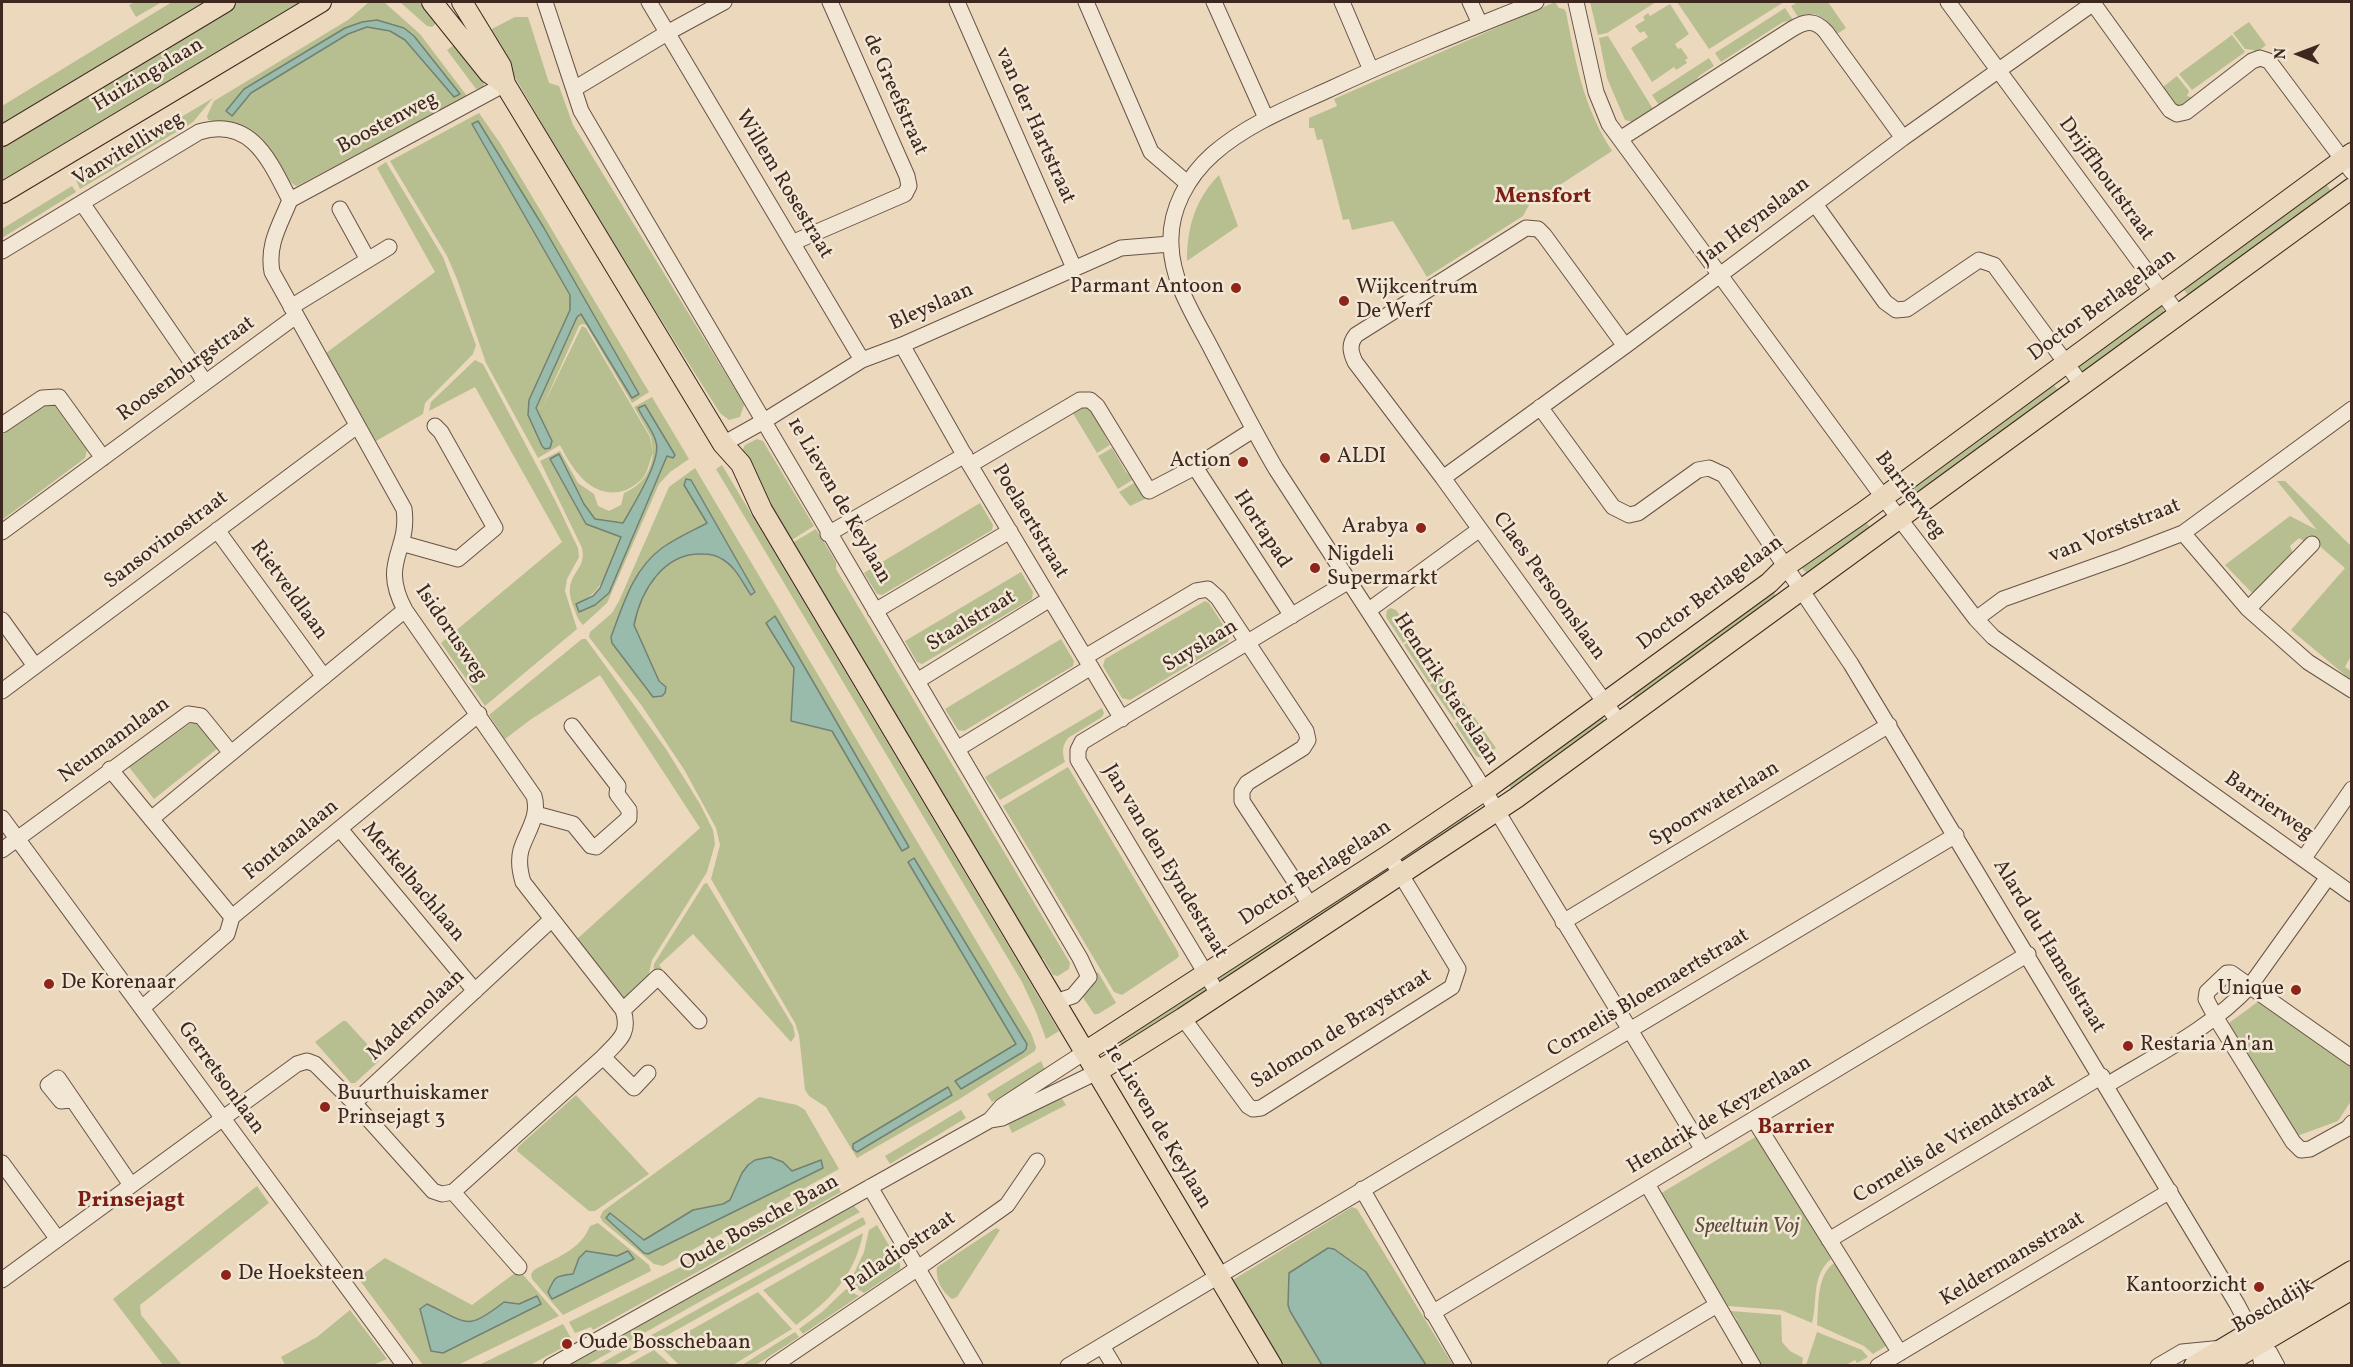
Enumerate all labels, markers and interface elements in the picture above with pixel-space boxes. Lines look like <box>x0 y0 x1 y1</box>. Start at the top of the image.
north arrow <box>2269 24 2329 84</box>
street label: de Greefstraat <box>856 30 932 160</box>
street label: Huizingalaan <box>89 33 209 119</box>
street label: van der Hartstraat <box>988 44 1080 208</box>
text: N <box>2270 48 2292 60</box>
street label: Boostenweg <box>334 87 442 161</box>
street label: Willem Rosestraat <box>729 106 837 264</box>
street label: Vanvitelliweg <box>69 107 189 193</box>
street label: Drijffhoutstraat <box>2052 113 2158 247</box>
street label: Jan Heynslaan <box>1695 172 1815 272</box>
district label: Mensfort <box>1495 185 1591 211</box>
street label: Doctor Berlagelaan <box>2024 244 2182 368</box>
place label: Parmant Antoon <box>1070 275 1224 301</box>
place label: Wijkcentrum De Werf <box>1356 276 1478 326</box>
street label: Bleyslaan <box>886 278 978 338</box>
marker: Parmant Antoon <box>1229 281 1243 295</box>
marker: Wijkcentrum De Werf <box>1337 294 1351 308</box>
street label: Roosenburgstraat <box>113 312 261 428</box>
street label: 1e Lieven de Keylaan <box>780 413 896 589</box>
place label: ALDI <box>1337 445 1386 471</box>
street label: Barrierweg <box>1868 447 1950 545</box>
place label: Action <box>1170 449 1231 475</box>
marker: ALDI <box>1318 451 1332 465</box>
marker: Action <box>1236 455 1250 469</box>
street label: Poelaertstraat <box>985 460 1073 584</box>
street label: Sansovinostraat <box>100 486 234 596</box>
street label: Hortapad <box>1226 486 1296 574</box>
street label: van Vorststraat <box>2045 494 2185 570</box>
street label: Claes Persoonslaan <box>1486 508 1610 666</box>
place label: Arabya <box>1342 515 1409 541</box>
marker: Arabya <box>1414 521 1428 535</box>
street label: Doctor Berlagelaan <box>1633 531 1789 657</box>
street label: Rietveldlaan <box>244 536 332 646</box>
place label: Nigdeli Supermarkt <box>1327 543 1438 593</box>
marker: Nigdeli Supermarkt <box>1308 561 1322 575</box>
street label: Isidorusweg <box>408 581 492 687</box>
street label: Staalstraat <box>923 586 1021 658</box>
street label: Hendrik Staetslaan <box>1386 609 1504 771</box>
street label: Suyslaan <box>1159 615 1243 679</box>
street label: Neumannlaan <box>55 692 175 790</box>
street label: Spoorwaterlaan <box>1646 756 1784 854</box>
street label: Jan van den Eyndestraat <box>1096 760 1232 964</box>
street label: Barrierweg <box>2219 767 2317 847</box>
street label: Fontanalaan <box>239 795 345 887</box>
street label: Doctor Berlagelaan <box>1235 815 1397 933</box>
street label: Merkelbachlaan <box>355 818 469 948</box>
street label: Alard du Hamelstraat <box>1986 855 2110 1039</box>
street label: Cornelis Bloemaertstraat <box>1544 924 1754 1064</box>
street label: Salomon de Braystraat <box>1247 964 1437 1096</box>
street label: Madernolaan <box>363 965 471 1067</box>
place label: De Korenaar <box>61 971 176 997</box>
marker: De Korenaar <box>42 977 56 991</box>
place label: Unique <box>2218 977 2284 1003</box>
marker: Unique <box>2289 983 2303 997</box>
street label: Gerretsonlaan <box>171 1018 269 1140</box>
place label: Restaria An'an <box>2140 1033 2274 1059</box>
marker: Restaria An'an <box>2121 1039 2135 1053</box>
street label: 1e Lieven de Keylaan <box>1098 1040 1216 1214</box>
street label: Hendrik de Keyzerlaan <box>1623 1051 1817 1181</box>
street label: Cornelis de Vriendtstraat <box>1850 1070 2060 1210</box>
place label: Buurthuiskamer Prinsejagt 3 <box>337 1082 489 1132</box>
marker: Buurthuiskamer Prinsejagt 3 <box>318 1100 332 1114</box>
district label: Barrier <box>1758 1116 1834 1142</box>
street label: Oude Bossche Baan <box>676 1170 844 1278</box>
district label: Prinsejagt <box>77 1189 185 1215</box>
street label: Palladiostraat <box>841 1207 961 1299</box>
street label: Keldermansstraat <box>1936 1207 2090 1313</box>
park label: Speeltuin Voj <box>1695 1215 1799 1241</box>
place label: De Hoeksteen <box>238 1262 364 1288</box>
marker: De Hoeksteen <box>219 1268 233 1282</box>
place label: Kantoorzicht <box>2126 1274 2247 1300</box>
street label: Boschdijk <box>2229 1274 2319 1340</box>
marker: Kantoorzicht <box>2252 1280 2266 1294</box>
place label: Oude Bosschebaan <box>579 1331 751 1357</box>
marker: Oude Bosschebaan <box>560 1337 574 1351</box>

